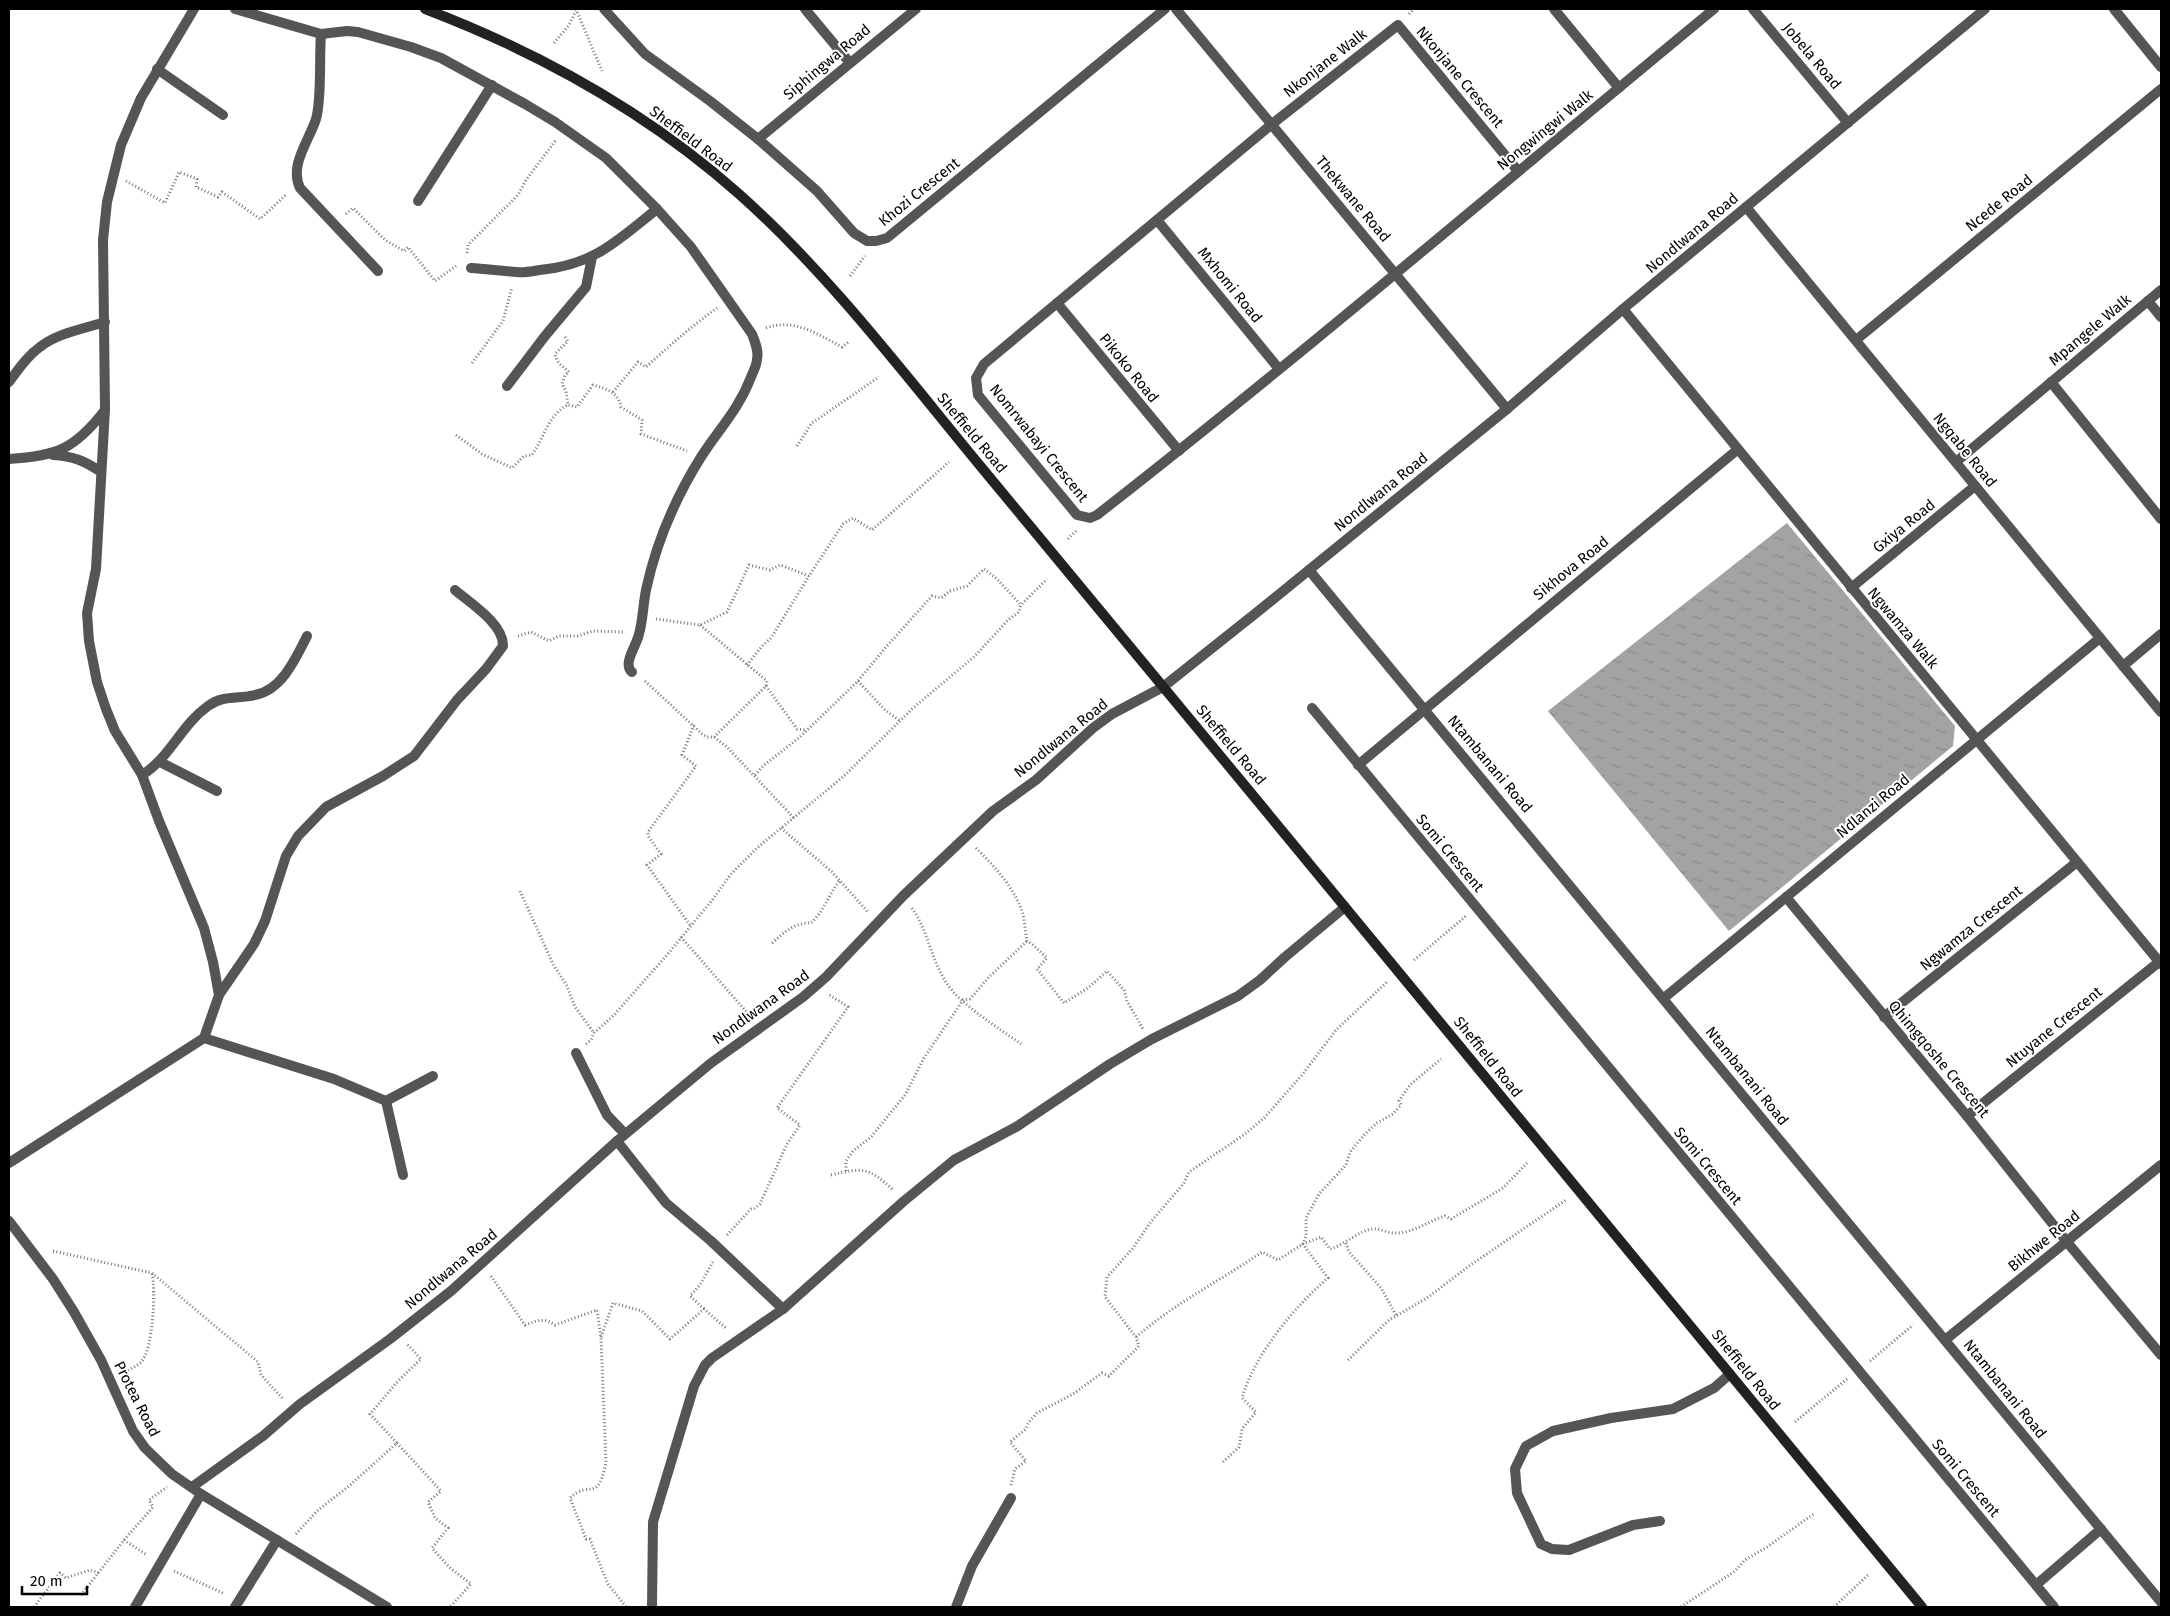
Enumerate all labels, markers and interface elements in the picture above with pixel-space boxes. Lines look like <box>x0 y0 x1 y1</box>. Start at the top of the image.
street label: Jobela Road <box>1779 19 1845 93</box>
street label: Siphingwa Road <box>780 20 874 104</box>
street label: Nkonjane Crescent <box>1412 23 1508 132</box>
street label: Nkonjane Walk <box>1280 25 1370 101</box>
street label: Nongwingwi Walk <box>1493 86 1597 174</box>
street label: Sheffield Road <box>646 102 736 176</box>
street label: Thekwane Road <box>1312 152 1394 246</box>
street label: Khozi Crescent <box>875 153 964 230</box>
street label: Ncede Road <box>1962 171 2036 235</box>
street label: Nondlwana Road <box>1642 189 1742 277</box>
street label: Mxhomi Road <box>1194 244 1266 326</box>
street label: Mpangele Walk <box>2045 290 2135 370</box>
street label: Pikoko Road <box>1096 330 1162 406</box>
street label: Nomrwabayi Crescent <box>986 380 1092 506</box>
street label: Sheffield Road <box>933 389 1011 477</box>
street label: Ngqabe Road <box>1929 409 2001 491</box>
street label: Nondlwana Road <box>1330 449 1432 535</box>
street label: Gxiya Road <box>1869 495 1939 557</box>
street label: Sikhova Road <box>1530 532 1612 604</box>
street label: Ngwamza Walk <box>1864 584 1942 672</box>
street label: Nondlwana Road <box>1010 695 1112 781</box>
street label: Sheffield Road <box>1192 701 1270 789</box>
street label: Ntambanani Road <box>1444 711 1536 817</box>
street label: Ndlanzi Road <box>1833 770 1913 842</box>
street label: Somi Crescent <box>1412 810 1488 896</box>
street label: Ngwamza Crescent <box>1916 881 2026 975</box>
street label: Nondlwana Road <box>709 966 813 1048</box>
street label: Ntuyane Crescent <box>2002 982 2106 1071</box>
street label: Qhimgqoshe Crescent <box>1885 997 1994 1122</box>
street label: Sheffield Road <box>1450 1013 1526 1101</box>
street label: Ntambanani Road <box>1702 1023 1792 1129</box>
street label: Somi Crescent <box>1670 1123 1746 1209</box>
street label: Bikhwe Road <box>2004 1207 2084 1275</box>
street label: Nondlwana Road <box>401 1225 501 1313</box>
street label: Sheffield Road <box>1708 1326 1784 1414</box>
street label: Ntambanani Road <box>1960 1336 2050 1442</box>
street label: Protea Road <box>110 1358 164 1440</box>
street label: Somi Crescent <box>1928 1435 2004 1521</box>
scale bar <box>22 1564 88 1596</box>
text: 20 m <box>30 1572 63 1590</box>

